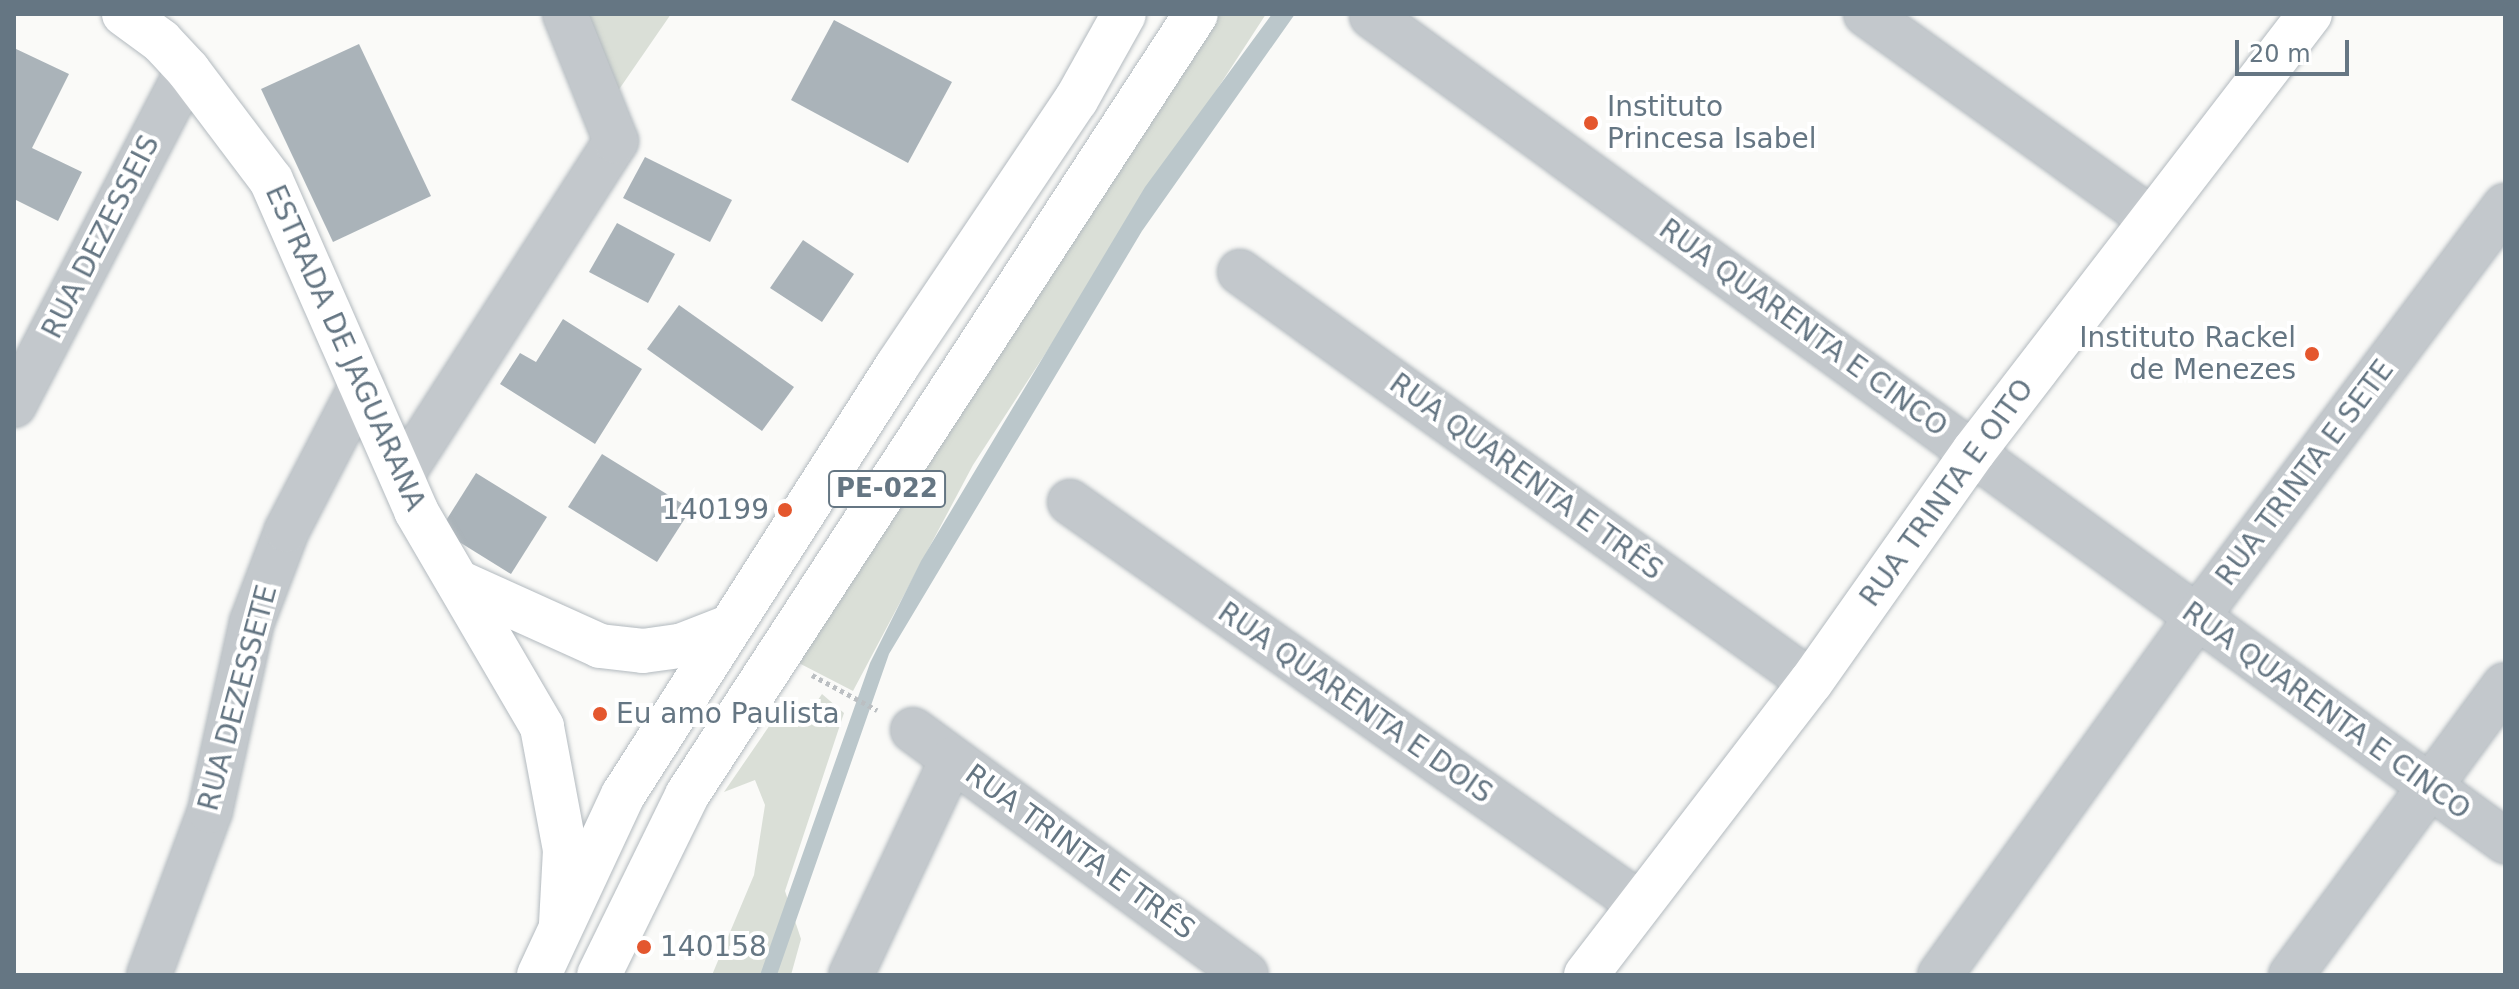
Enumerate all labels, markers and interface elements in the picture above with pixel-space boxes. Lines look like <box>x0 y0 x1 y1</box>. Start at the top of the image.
scale bar <box>2239 24 2353 74</box>
text: 20 m <box>2249 40 2311 68</box>
place label: Instituto Princesa Isabel <box>1607 90 1816 156</box>
marker: Instituto Princesa Isabel <box>1582 114 1600 132</box>
street label: RUA DEZESSEIS <box>35 130 167 344</box>
street label: ESTRADA DE JAGUARANA <box>258 180 432 516</box>
street label: RUA QUARENTA E CINCO <box>1652 212 1954 444</box>
place label: Instituto Rackel de Menezes <box>2079 321 2296 387</box>
marker: Instituto Rackel de Menezes <box>2303 345 2321 363</box>
street label: RUA TRINTA E SETE <box>2209 354 2401 592</box>
street label: RUA QUARENTA E TRÊS <box>1383 367 1669 587</box>
street label: RUA TRINTA E OITO <box>1853 373 2041 613</box>
road number: PE-022 <box>827 467 947 511</box>
place label: 140199 <box>662 493 769 527</box>
marker: 140199 <box>776 501 794 519</box>
street label: RUA DEZESSETE <box>192 582 284 814</box>
street label: RUA QUARENTA E DOIS <box>1211 595 1499 811</box>
street label: RUA QUARENTA E CINCO <box>2175 595 2477 827</box>
place label: Eu amo Paulista <box>616 697 840 731</box>
marker: Eu amo Paulista <box>591 705 609 723</box>
street label: RUA TRINTA E TRÊS <box>959 757 1201 947</box>
place label: 140158 <box>660 930 767 964</box>
marker: 140158 <box>635 938 653 956</box>

